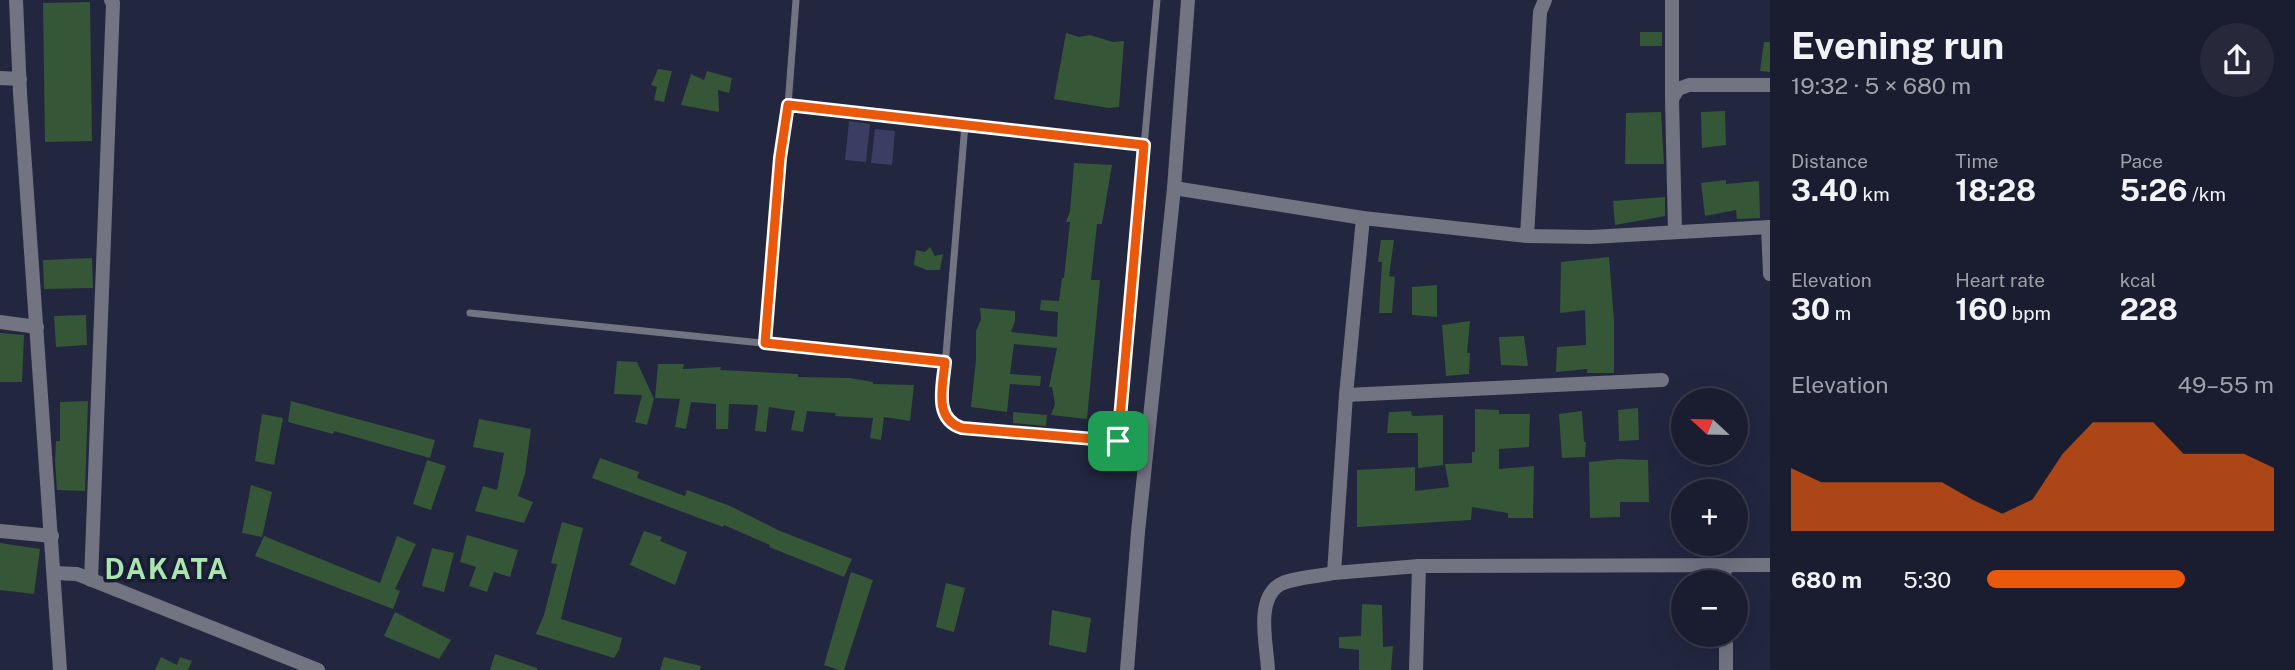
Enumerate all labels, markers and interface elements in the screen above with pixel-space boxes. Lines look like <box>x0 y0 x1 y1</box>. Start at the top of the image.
text: Evening run <box>1791 23 2004 68</box>
button: share <box>2200 23 2274 97</box>
text: 19:32 · 5 × 680 m <box>1791 72 1971 99</box>
text: Distance <box>1791 150 1868 172</box>
text: Time <box>1955 150 1999 172</box>
text: Pace <box>2120 150 2163 172</box>
text: 3.40 <box>1791 172 1858 208</box>
text: 18:28 <box>1955 172 2036 208</box>
text: 5:26 <box>2120 172 2187 208</box>
text: km <box>1858 183 1890 205</box>
text: /km <box>2187 183 2226 205</box>
text: Elevation <box>1791 269 1872 291</box>
text: Heart rate <box>1955 269 2045 291</box>
text: kcal <box>2120 269 2156 291</box>
text: 30 <box>1791 291 1830 327</box>
text: 160 <box>1955 291 2007 327</box>
text: 228 <box>2120 291 2178 327</box>
text: m <box>1830 302 1851 324</box>
text: bpm <box>2007 302 2051 324</box>
text: Elevation <box>1791 371 1889 398</box>
text: 49–55 m <box>2177 371 2274 398</box>
north arrow <box>1671 388 1748 466</box>
map controls <box>1671 388 1748 647</box>
pin <box>1088 411 1148 471</box>
icon: arrive <box>1099 422 1137 460</box>
button: + <box>1671 479 1748 556</box>
district label: DAKATA <box>104 552 230 585</box>
text: 680 m <box>1791 566 1862 593</box>
text: 5:30 <box>1903 566 1951 593</box>
button: − <box>1671 570 1748 647</box>

